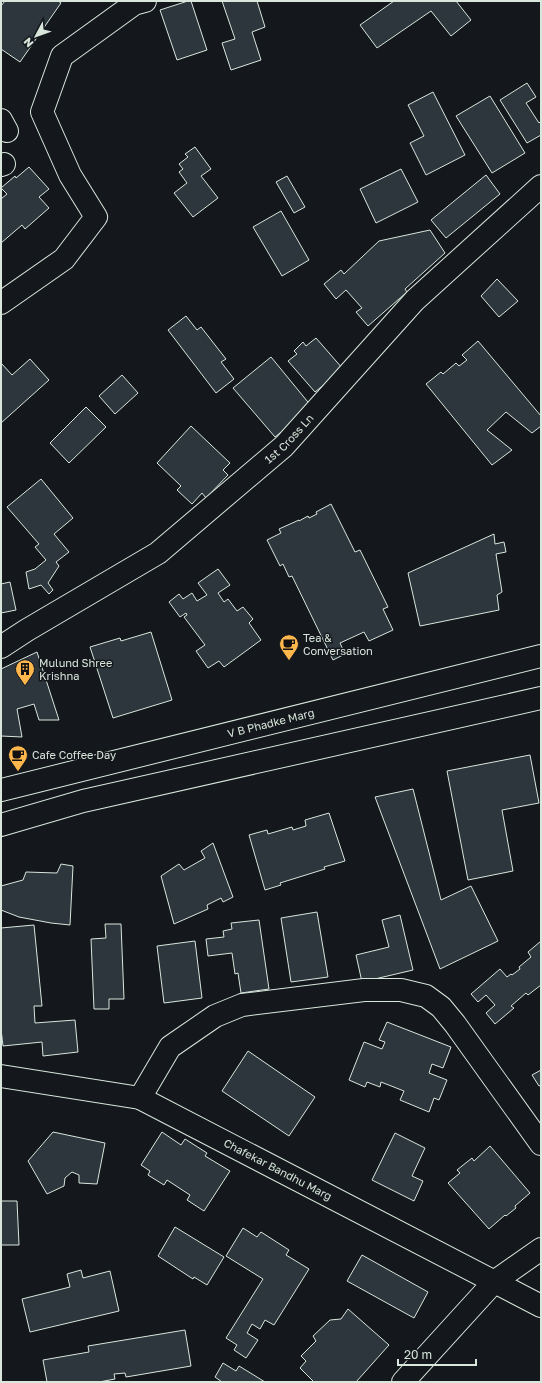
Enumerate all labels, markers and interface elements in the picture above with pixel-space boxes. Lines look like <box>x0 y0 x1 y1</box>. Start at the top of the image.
north arrow <box>16 16 56 56</box>
text: N <box>20 35 36 50</box>
street label: 1st Cross Ln <box>262 411 316 466</box>
place label: Tea & Conversation <box>303 631 373 657</box>
cafe icon: Tea & Conversation <box>278 633 300 661</box>
place label: Mulund Shree Krishna <box>39 656 112 682</box>
building icon: Mulund Shree Krishna <box>14 658 36 686</box>
street label: V B Phadke Marg <box>226 706 315 740</box>
cafe icon: Cafe Coffee Day <box>7 744 29 772</box>
place label: Cafe Coffee Day <box>32 748 116 761</box>
street label: Chafekar Bandhu Marg <box>222 1136 334 1202</box>
scale bar <box>398 1341 476 1367</box>
text: 20 m <box>404 1347 432 1362</box>

